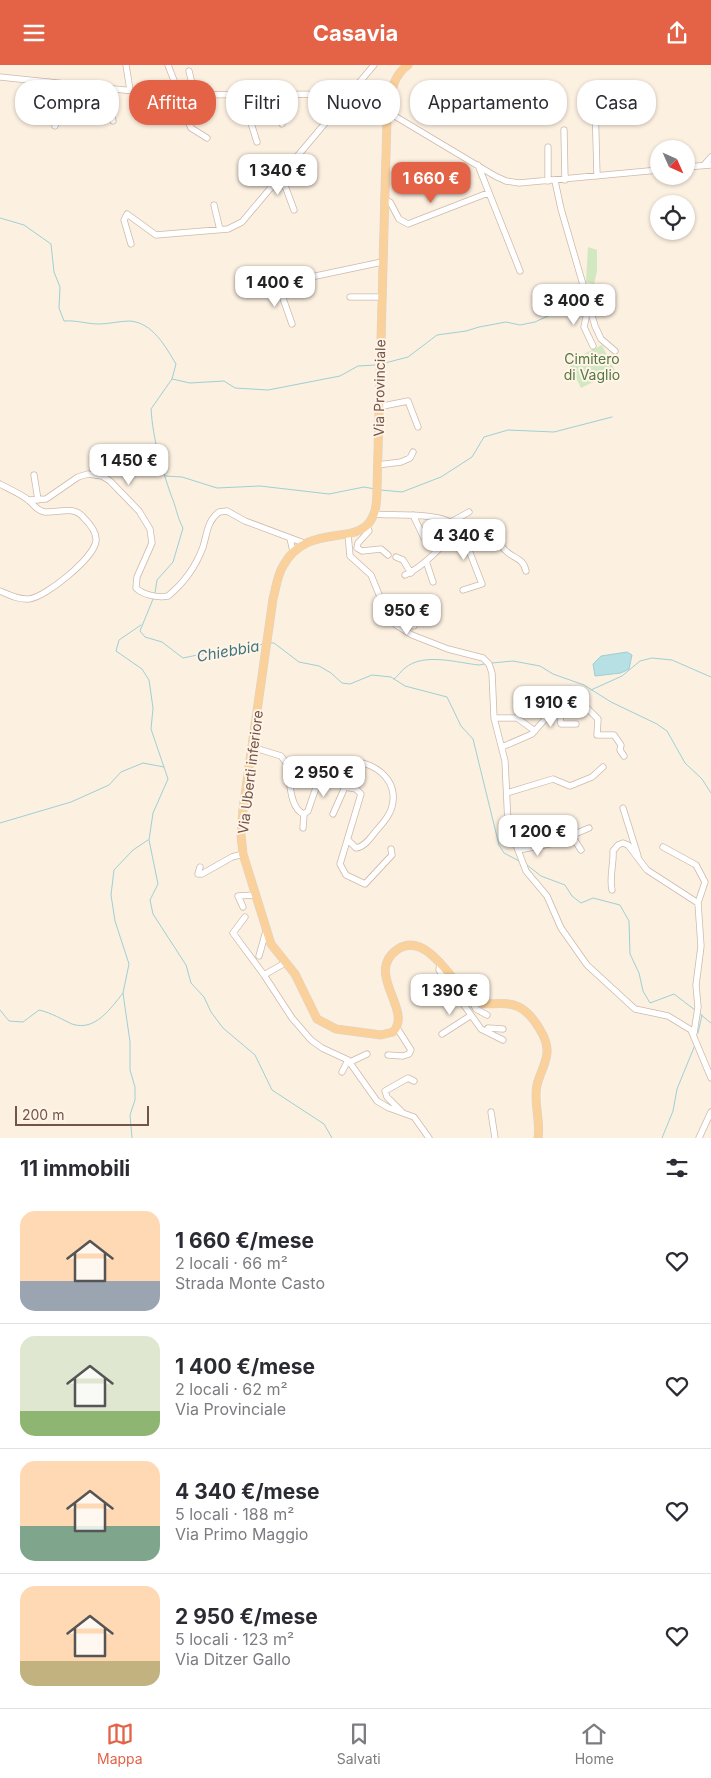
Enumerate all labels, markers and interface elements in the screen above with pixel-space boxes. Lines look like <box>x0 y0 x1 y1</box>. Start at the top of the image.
icon: menu <box>20 19 48 47</box>
icon: share <box>663 19 691 47</box>
text: Casavia <box>313 20 398 46</box>
chip: Compra <box>15 80 119 125</box>
chip: Affitta <box>129 80 216 125</box>
chip: Filtri <box>226 80 298 125</box>
chip: Nuovo <box>308 80 400 125</box>
chip: Appartamento <box>410 80 567 125</box>
chip: Casa <box>577 80 656 125</box>
north arrow <box>650 140 695 185</box>
map controls <box>650 140 695 240</box>
pin: 1 340 € <box>232 153 324 196</box>
text: 1 340 € <box>249 160 307 180</box>
pin: 1 660 € <box>385 161 477 204</box>
text: 1 660 € <box>403 168 460 188</box>
button: locate <box>650 195 695 240</box>
pin: 1 400 € <box>229 265 321 308</box>
text: 1 400 € <box>246 272 304 292</box>
pin: 3 400 € <box>528 283 620 326</box>
text: 3 400 € <box>543 290 605 310</box>
street label: Via Provinciale <box>370 339 388 437</box>
park label: Cimitero di Vaglio <box>564 350 620 383</box>
pin: 1 450 € <box>83 443 175 486</box>
text: 1 450 € <box>100 450 158 470</box>
pin: 4 340 € <box>418 519 510 561</box>
text: 4 340 € <box>433 525 495 545</box>
pin: 950 € <box>372 593 442 636</box>
text: 950 € <box>384 600 430 620</box>
water label: Chiebbia <box>195 636 261 666</box>
pin: 1 910 € <box>505 685 597 728</box>
text: 1 910 € <box>524 692 578 712</box>
street label: Via Uberti inferiore <box>234 709 266 835</box>
pin: 2 950 € <box>278 755 370 798</box>
text: 2 950 € <box>294 762 354 782</box>
pin: 1 200 € <box>492 815 584 857</box>
text: 1 200 € <box>509 821 567 841</box>
pin: 1 390 € <box>404 973 496 1016</box>
text: 1 390 € <box>422 980 478 1000</box>
scale bar <box>15 1103 149 1126</box>
text: 200 m <box>22 1106 64 1123</box>
icon: filters <box>663 1154 691 1182</box>
text: 11 immobili <box>20 1156 130 1181</box>
text: 1 660 €/mese <box>175 1228 314 1253</box>
icon: home <box>60 1231 120 1291</box>
icon: heart <box>663 1247 691 1275</box>
text: 2 locali · 66 m² <box>175 1253 288 1273</box>
text: Strada Monte Casto <box>175 1273 325 1293</box>
text: 1 400 €/mese <box>175 1354 315 1379</box>
icon: home <box>60 1356 120 1416</box>
icon: heart <box>663 1372 691 1400</box>
text: 2 locali · 62 m² <box>175 1379 288 1399</box>
text: Via Provinciale <box>175 1399 286 1419</box>
text: 4 340 €/mese <box>175 1479 320 1504</box>
icon: home <box>60 1481 120 1541</box>
icon: heart <box>663 1497 691 1525</box>
text: 5 locali · 188 m² <box>175 1504 294 1524</box>
text: Via Primo Maggio <box>175 1524 308 1544</box>
text: 2 950 €/mese <box>175 1604 318 1629</box>
icon: home <box>60 1606 120 1666</box>
icon: heart <box>663 1622 691 1650</box>
text: 5 locali · 123 m² <box>175 1629 294 1649</box>
text: Via Ditzer Gallo <box>175 1649 291 1669</box>
tab: Mappa <box>97 1720 143 1767</box>
tab: Salvati <box>337 1720 381 1767</box>
tab: Home <box>575 1720 614 1767</box>

